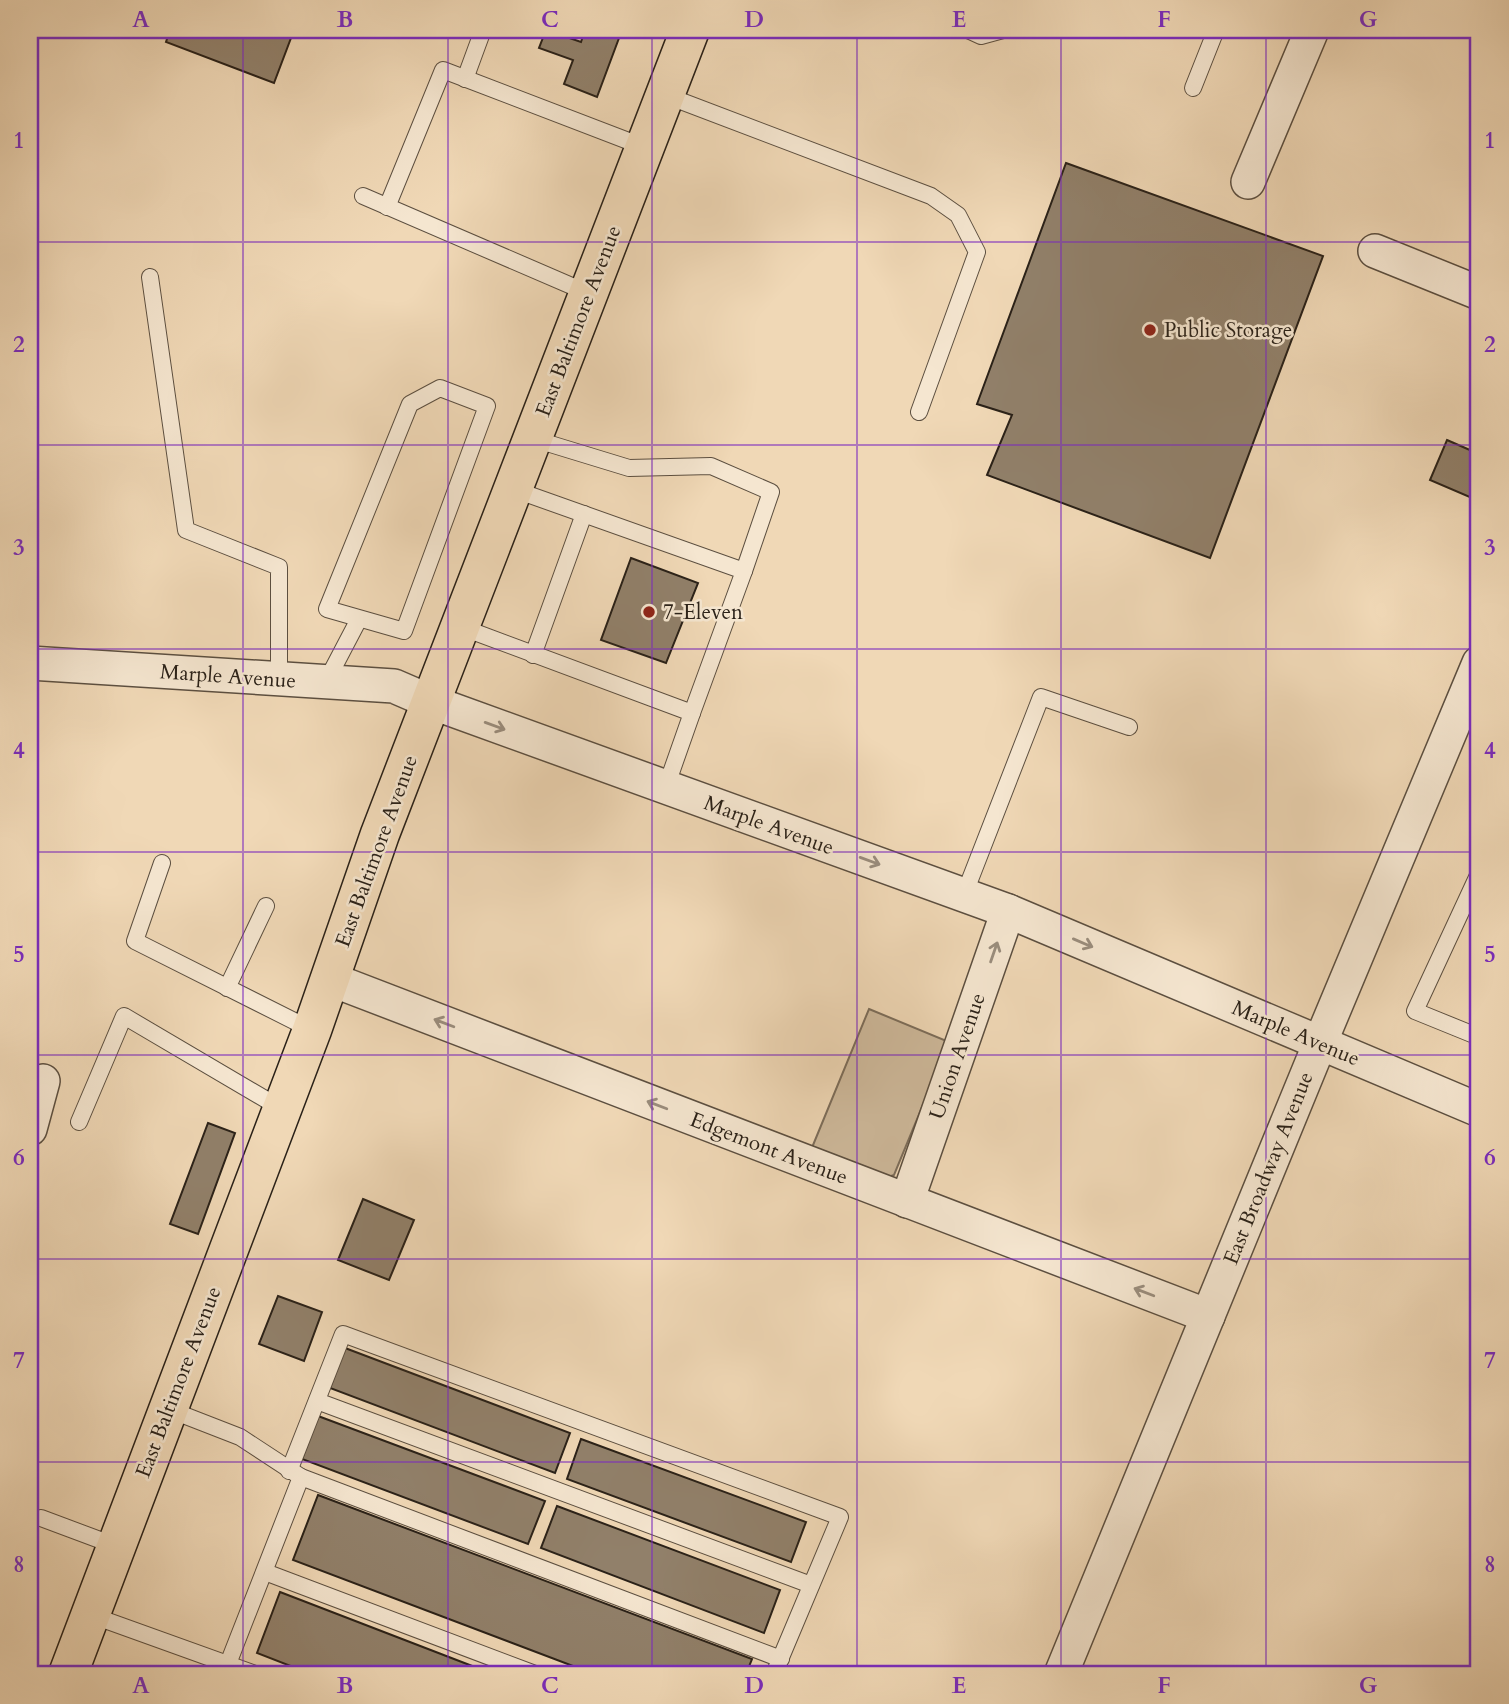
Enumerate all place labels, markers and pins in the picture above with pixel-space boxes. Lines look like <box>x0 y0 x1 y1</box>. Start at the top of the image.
place label: Public Storage <box>1164 316 1292 345</box>
marker: Public Storage <box>1142 322 1158 338</box>
place label: 7-Eleven <box>663 598 743 627</box>
marker: 7-Eleven <box>641 604 657 620</box>

